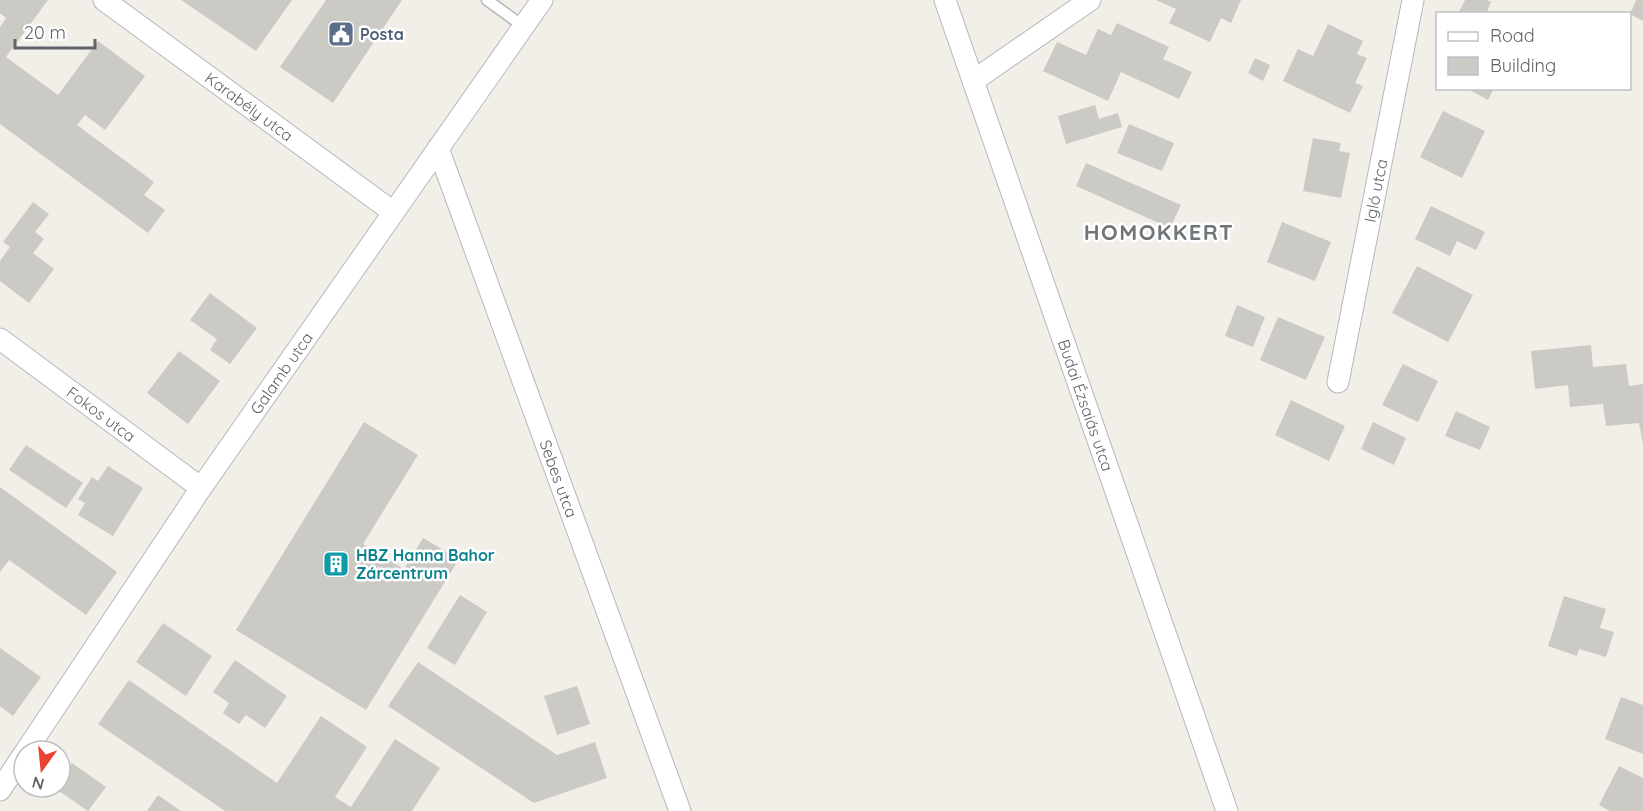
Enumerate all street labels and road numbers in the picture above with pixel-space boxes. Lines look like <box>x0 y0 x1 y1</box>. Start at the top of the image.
street label: Karabély utca <box>201 68 297 145</box>
street label: Igló utca <box>1360 157 1392 224</box>
street label: Galamb utca <box>246 328 317 418</box>
street label: Budai Ézsaiás utca <box>1054 337 1118 474</box>
street label: Fokos utca <box>63 382 140 446</box>
street label: Sebes utca <box>535 437 582 520</box>

